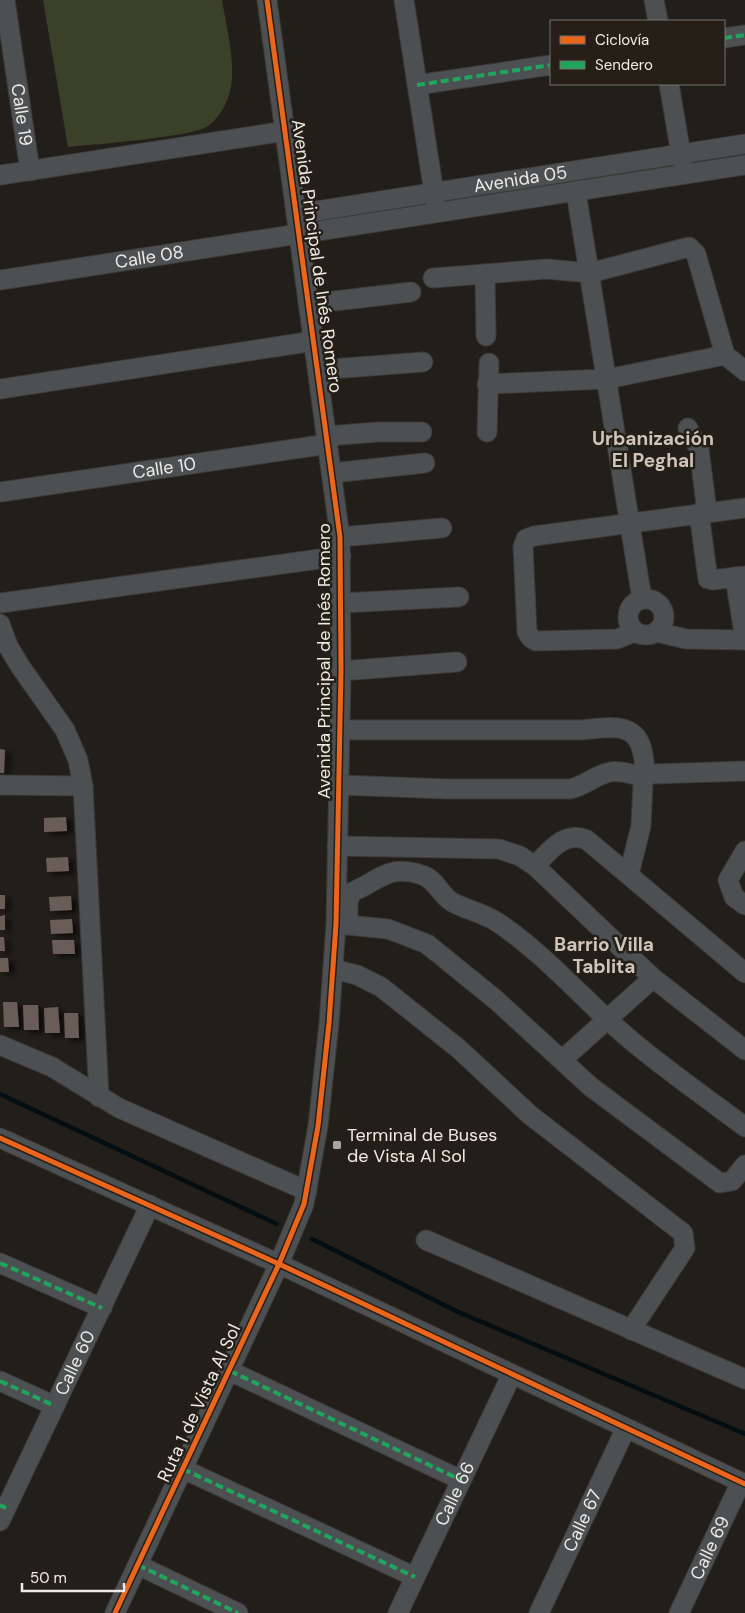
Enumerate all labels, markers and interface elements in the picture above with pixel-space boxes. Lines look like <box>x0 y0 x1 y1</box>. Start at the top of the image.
legend <box>550 20 725 85</box>
text: Ciclovía <box>595 30 649 50</box>
text: Sendero <box>595 55 653 75</box>
street label: Calle 19 <box>5 82 38 148</box>
street label: Avenida Principal de Inés Romero <box>286 118 348 394</box>
street label: Avenida 05 <box>472 160 569 198</box>
street label: Calle 08 <box>113 240 185 274</box>
district label: Urbanización El Peghal <box>592 426 714 473</box>
street label: Calle 10 <box>131 451 198 484</box>
street label: Avenida Principal de Inés Romero <box>312 523 336 799</box>
district label: Barrio Villa Tablita <box>554 932 654 979</box>
place label: Terminal de Buses de Vista Al Sol <box>347 1123 497 1168</box>
marker: Terminal de Buses de Vista Al Sol <box>331 1139 343 1151</box>
street label: Ruta 1 de Vista Al Sol <box>152 1320 246 1486</box>
street label: Calle 60 <box>49 1326 101 1399</box>
street label: Calle 66 <box>429 1458 480 1530</box>
street label: Calle 67 <box>557 1486 607 1556</box>
street label: Calle 69 <box>684 1512 735 1584</box>
scale bar <box>22 1560 125 1592</box>
text: 50 m <box>30 1568 67 1588</box>

